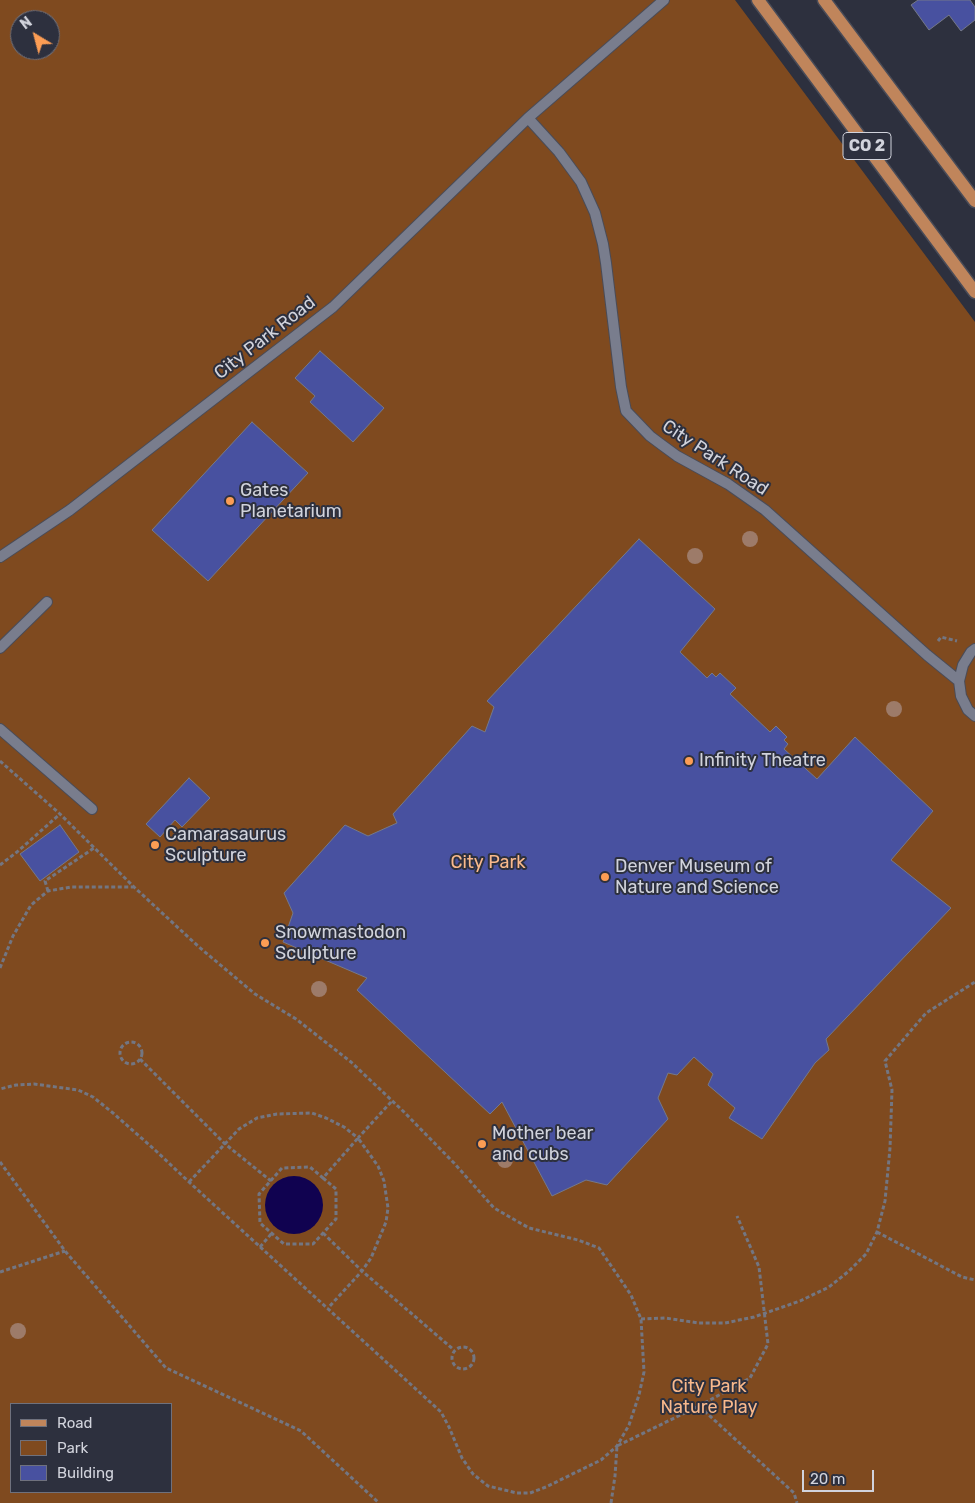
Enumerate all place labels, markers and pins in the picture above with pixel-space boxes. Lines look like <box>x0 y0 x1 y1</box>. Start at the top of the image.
place label: Gates Planetarium <box>240 480 342 522</box>
marker: Gates Planetarium <box>224 495 236 507</box>
place label: Infinity Theatre <box>699 750 826 772</box>
marker: Infinity Theatre <box>683 755 695 767</box>
place label: Camarasaurus Sculpture <box>165 824 286 866</box>
marker: Camarasaurus Sculpture <box>149 839 161 851</box>
place label: Denver Museum of Nature and Science <box>615 856 779 899</box>
marker: Denver Museum of Nature and Science <box>599 871 611 883</box>
place label: Snowmastodon Sculpture <box>275 922 406 964</box>
marker: Snowmastodon Sculpture <box>259 937 271 949</box>
place label: Mother bear and cubs <box>492 1123 593 1166</box>
marker: Mother bear and cubs <box>476 1138 488 1150</box>

